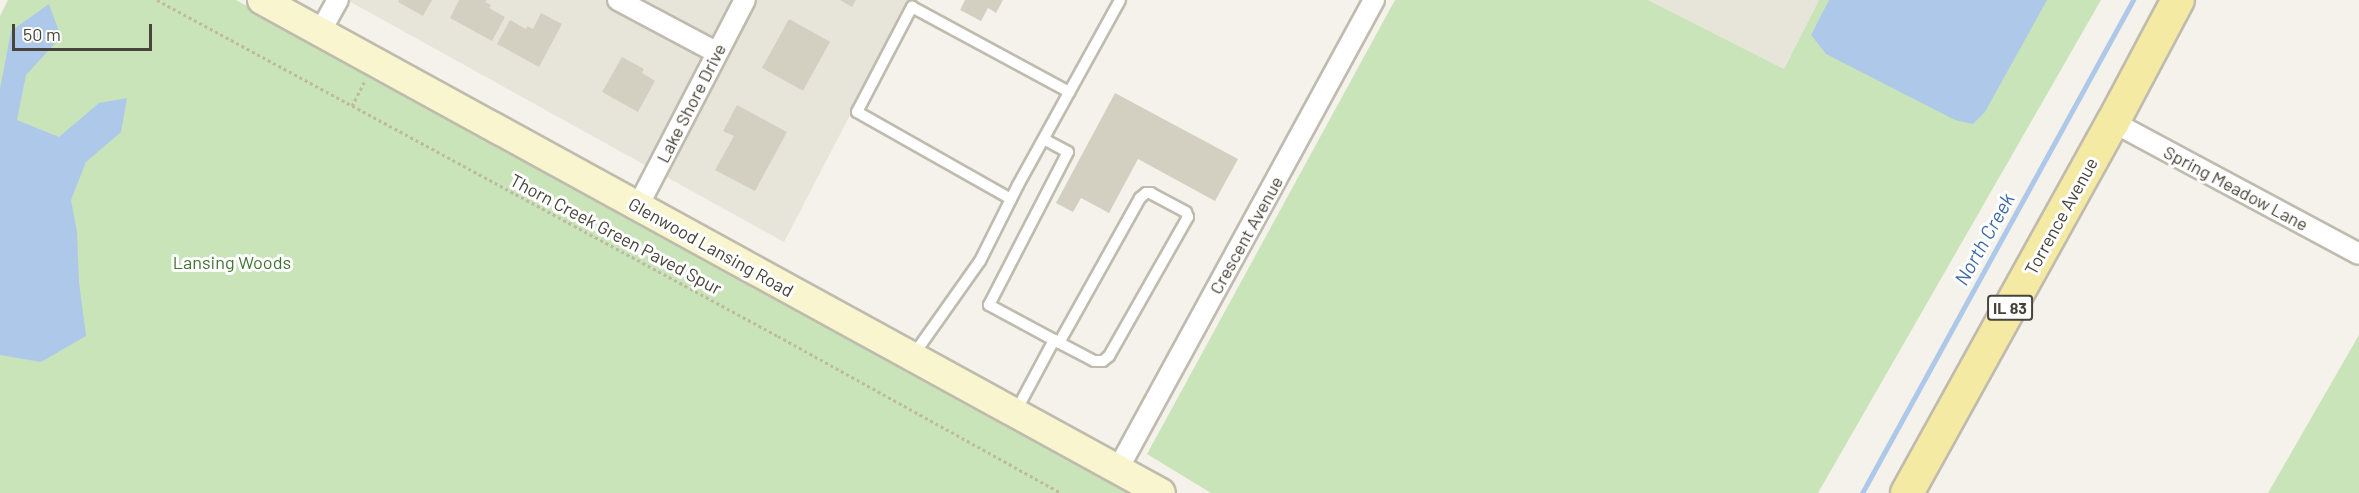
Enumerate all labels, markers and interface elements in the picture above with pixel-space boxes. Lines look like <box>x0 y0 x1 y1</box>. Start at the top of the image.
scale bar <box>15 12 154 50</box>
text: 50 m <box>23 23 61 45</box>
street label: Lake Shore Drive <box>652 40 730 166</box>
street label: Spring Meadow Lane <box>2160 141 2312 235</box>
street label: Torrence Avenue <box>2020 154 2102 278</box>
street label: Thorn Creek Green Paved Spur <box>507 169 725 299</box>
street label: Crescent Avenue <box>1205 172 1287 298</box>
water label: North Creek <box>1949 189 2019 289</box>
street label: Glenwood Lansing Road <box>625 193 797 301</box>
park label: Lansing Woods <box>173 251 291 273</box>
road number: IL 83 <box>1986 295 2034 321</box>

